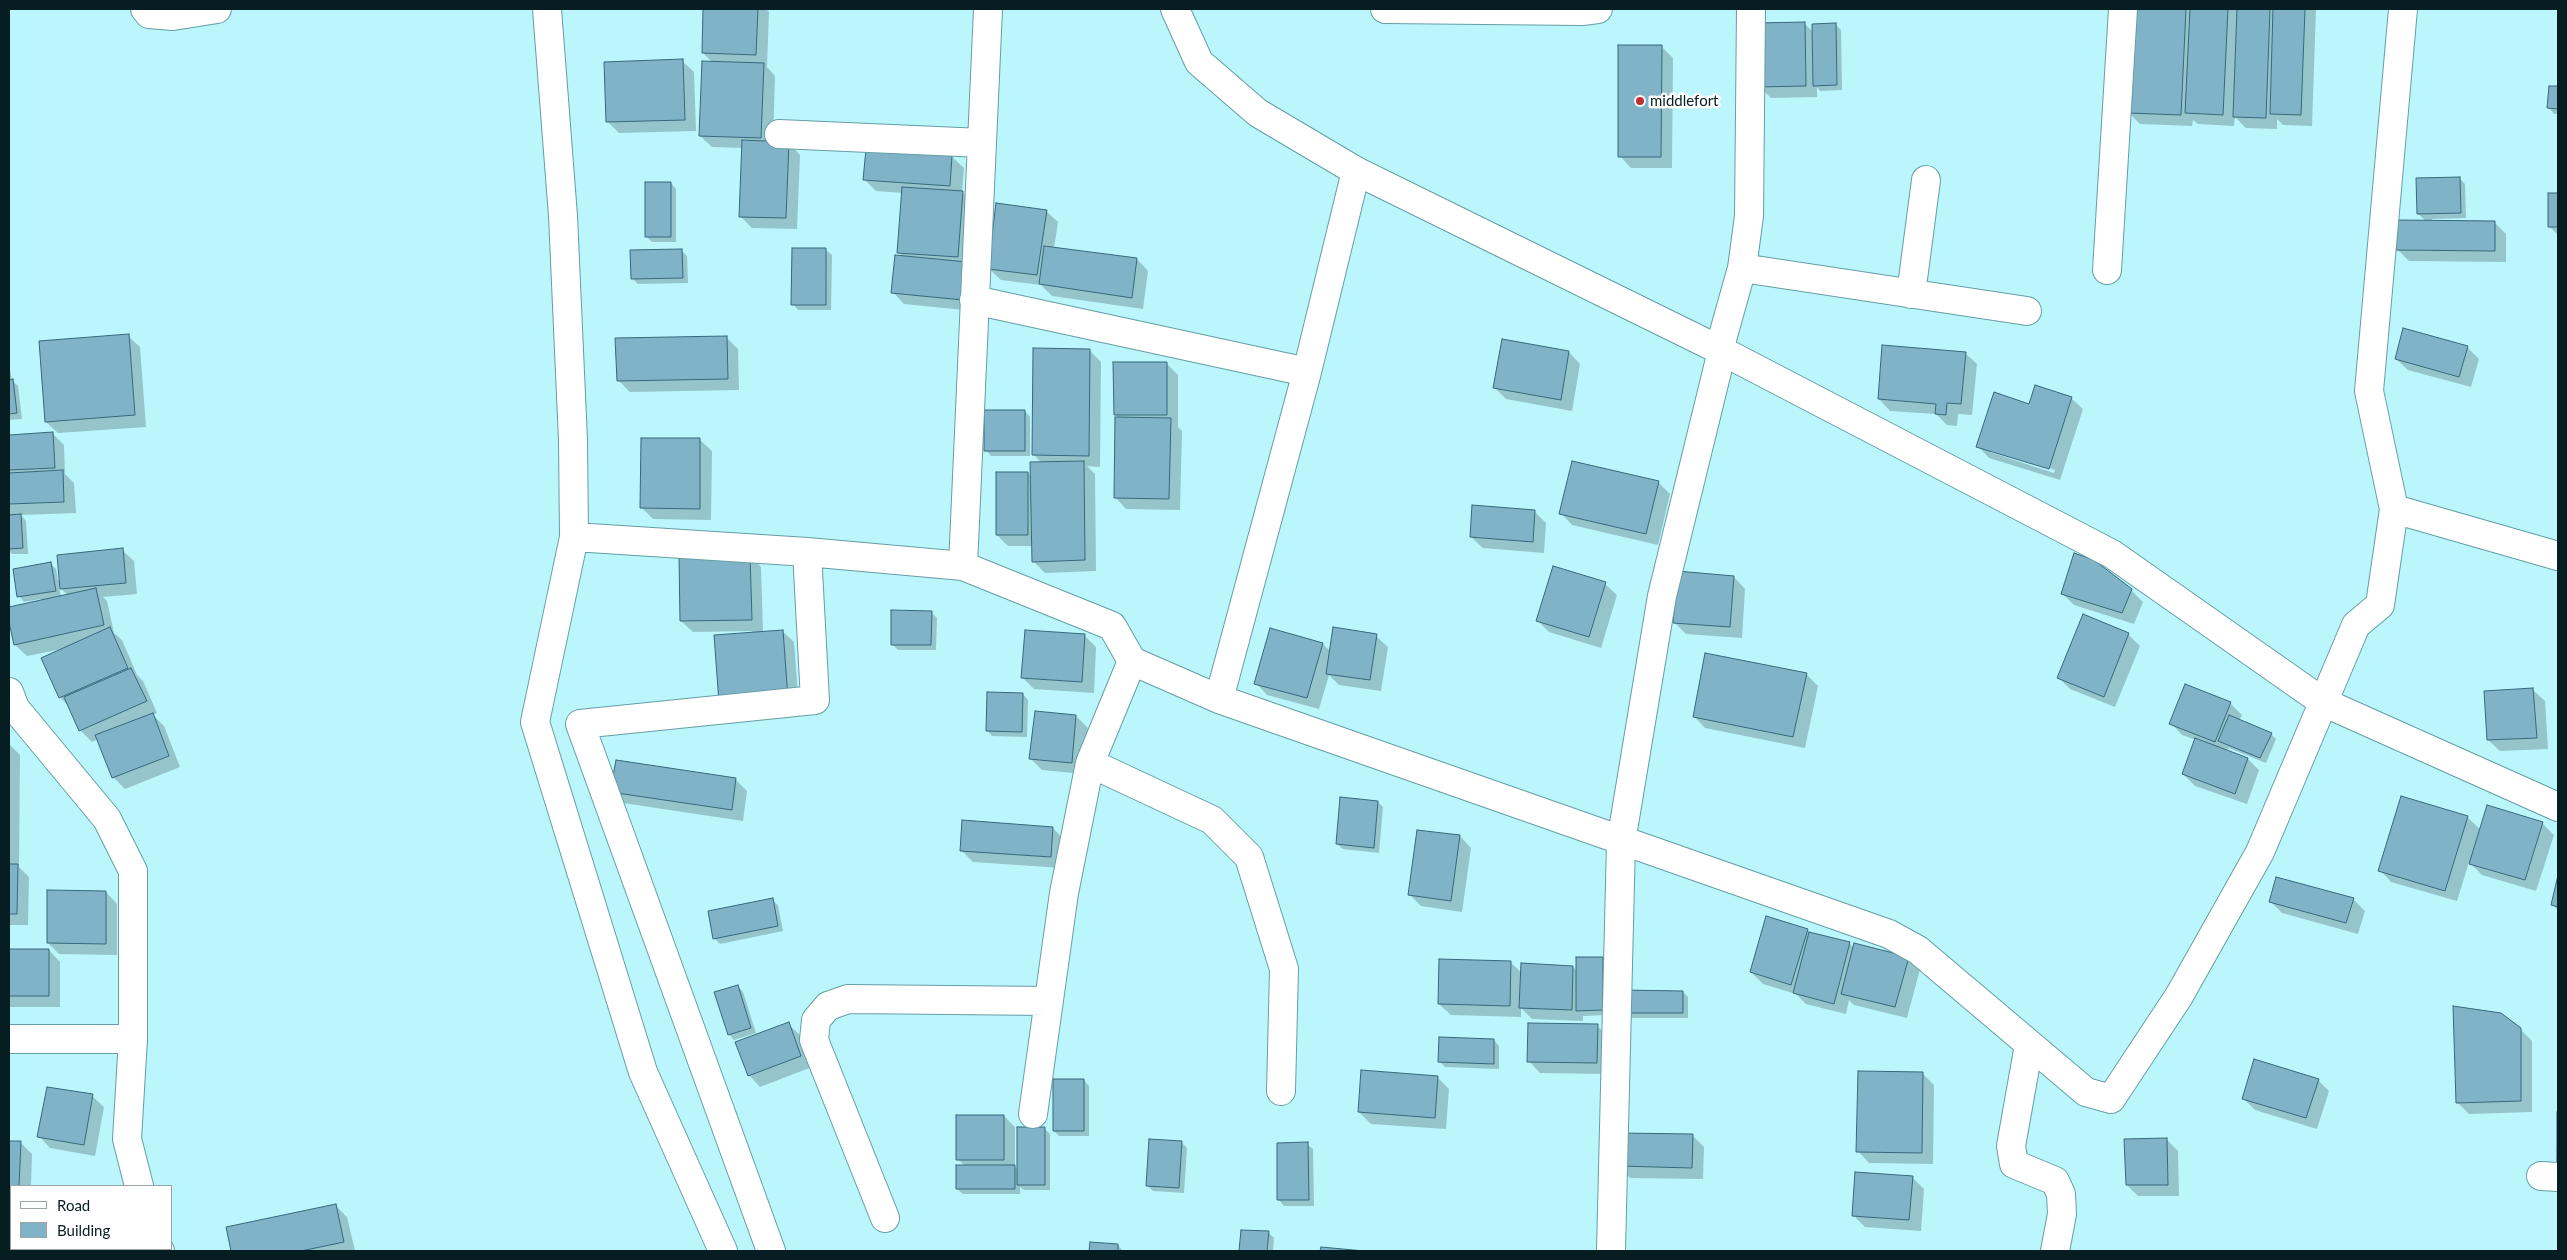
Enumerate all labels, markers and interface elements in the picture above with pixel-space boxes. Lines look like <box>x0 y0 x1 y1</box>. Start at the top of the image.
place label: middlefort <box>1650 92 1718 110</box>
marker: middlefort <box>1634 95 1646 107</box>
legend <box>10 1185 172 1250</box>
text: Road <box>57 1196 90 1214</box>
text: Building <box>57 1221 110 1239</box>

